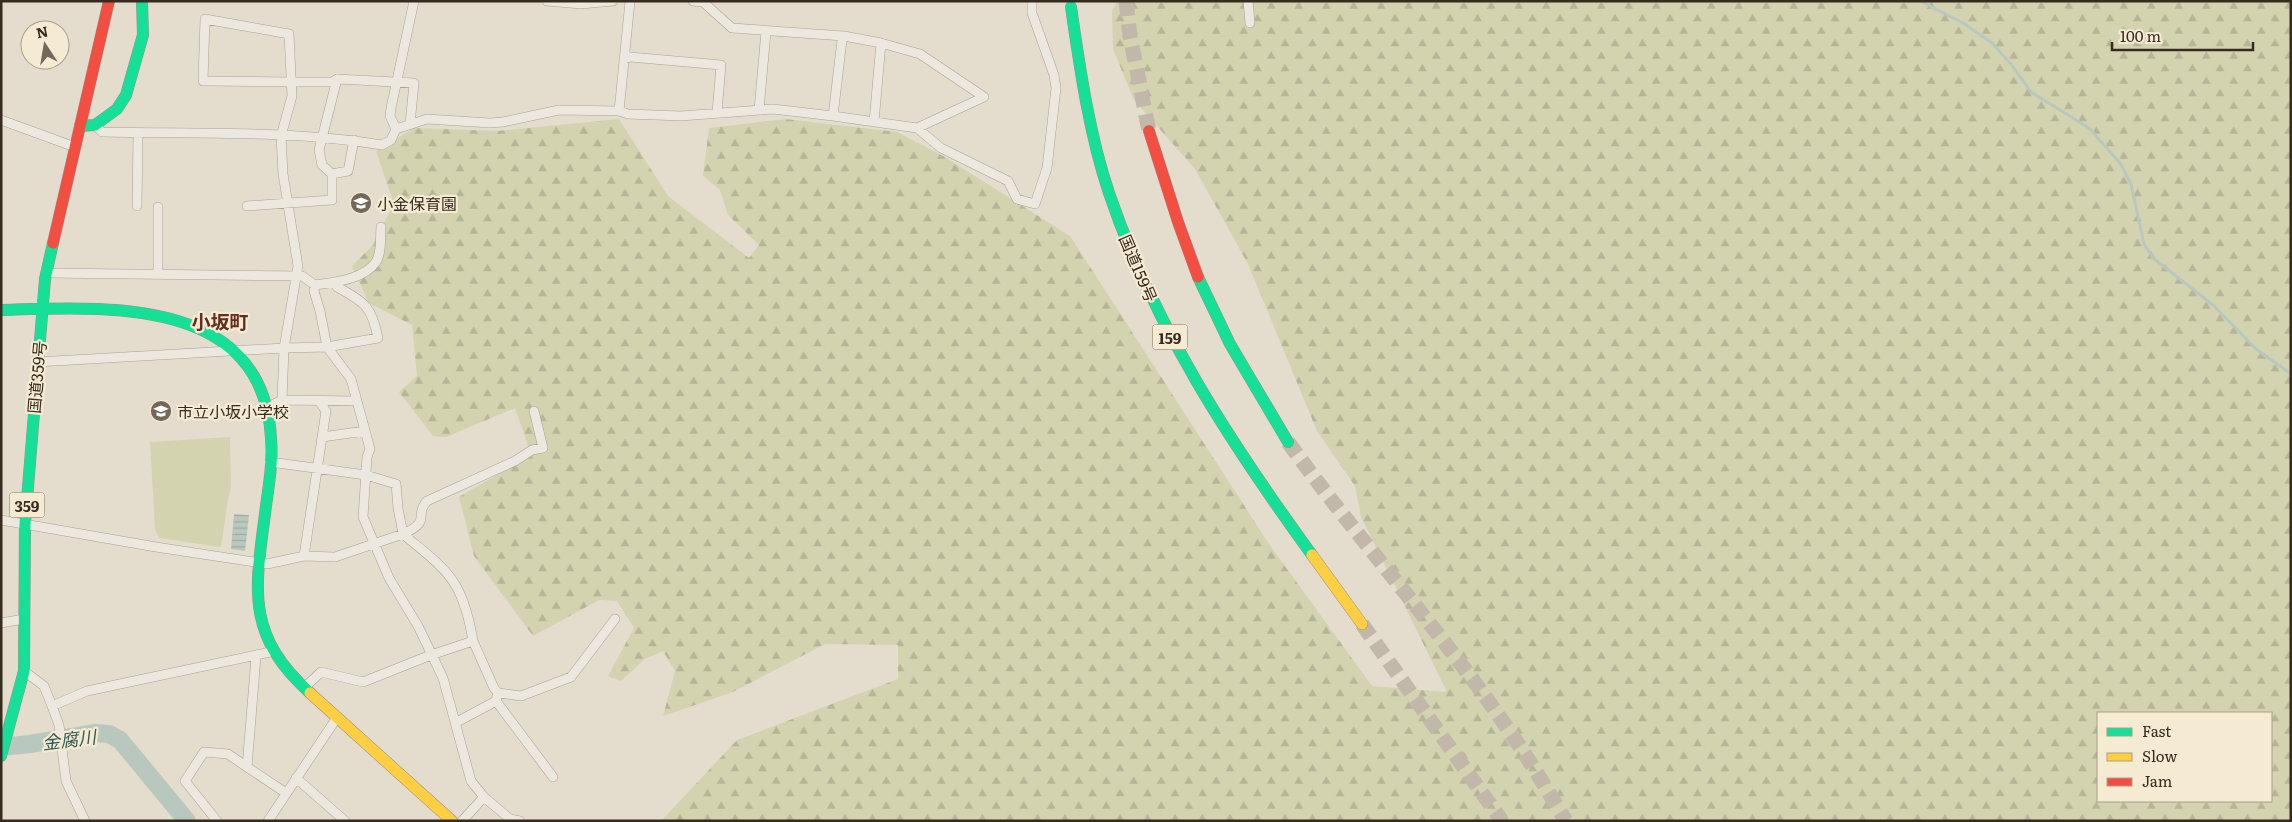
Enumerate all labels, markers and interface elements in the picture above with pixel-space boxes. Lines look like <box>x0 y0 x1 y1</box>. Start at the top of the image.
north arrow <box>20 20 70 70</box>
text: N <box>34 20 50 42</box>
scale bar <box>2112 20 2253 52</box>
text: 100 m <box>2120 24 2161 47</box>
school or university icon: 小金保育園 <box>349 191 373 215</box>
place label: 小金保育園 <box>377 191 457 215</box>
street label: 国道159号 <box>1114 231 1164 305</box>
district label: 小坂町 <box>191 307 249 335</box>
road number: 159 <box>1152 324 1188 350</box>
street label: 国道359号 <box>21 340 51 414</box>
school or university icon: 市立小坂小学校 <box>149 399 173 423</box>
place label: 市立小坂小学校 <box>177 399 289 423</box>
road number: 359 <box>10 492 44 518</box>
legend <box>2097 712 2272 802</box>
text: Fast <box>2142 719 2171 742</box>
water label: 金腐川 <box>41 722 99 756</box>
text: Slow <box>2142 744 2177 767</box>
text: Jam <box>2142 769 2173 792</box>

